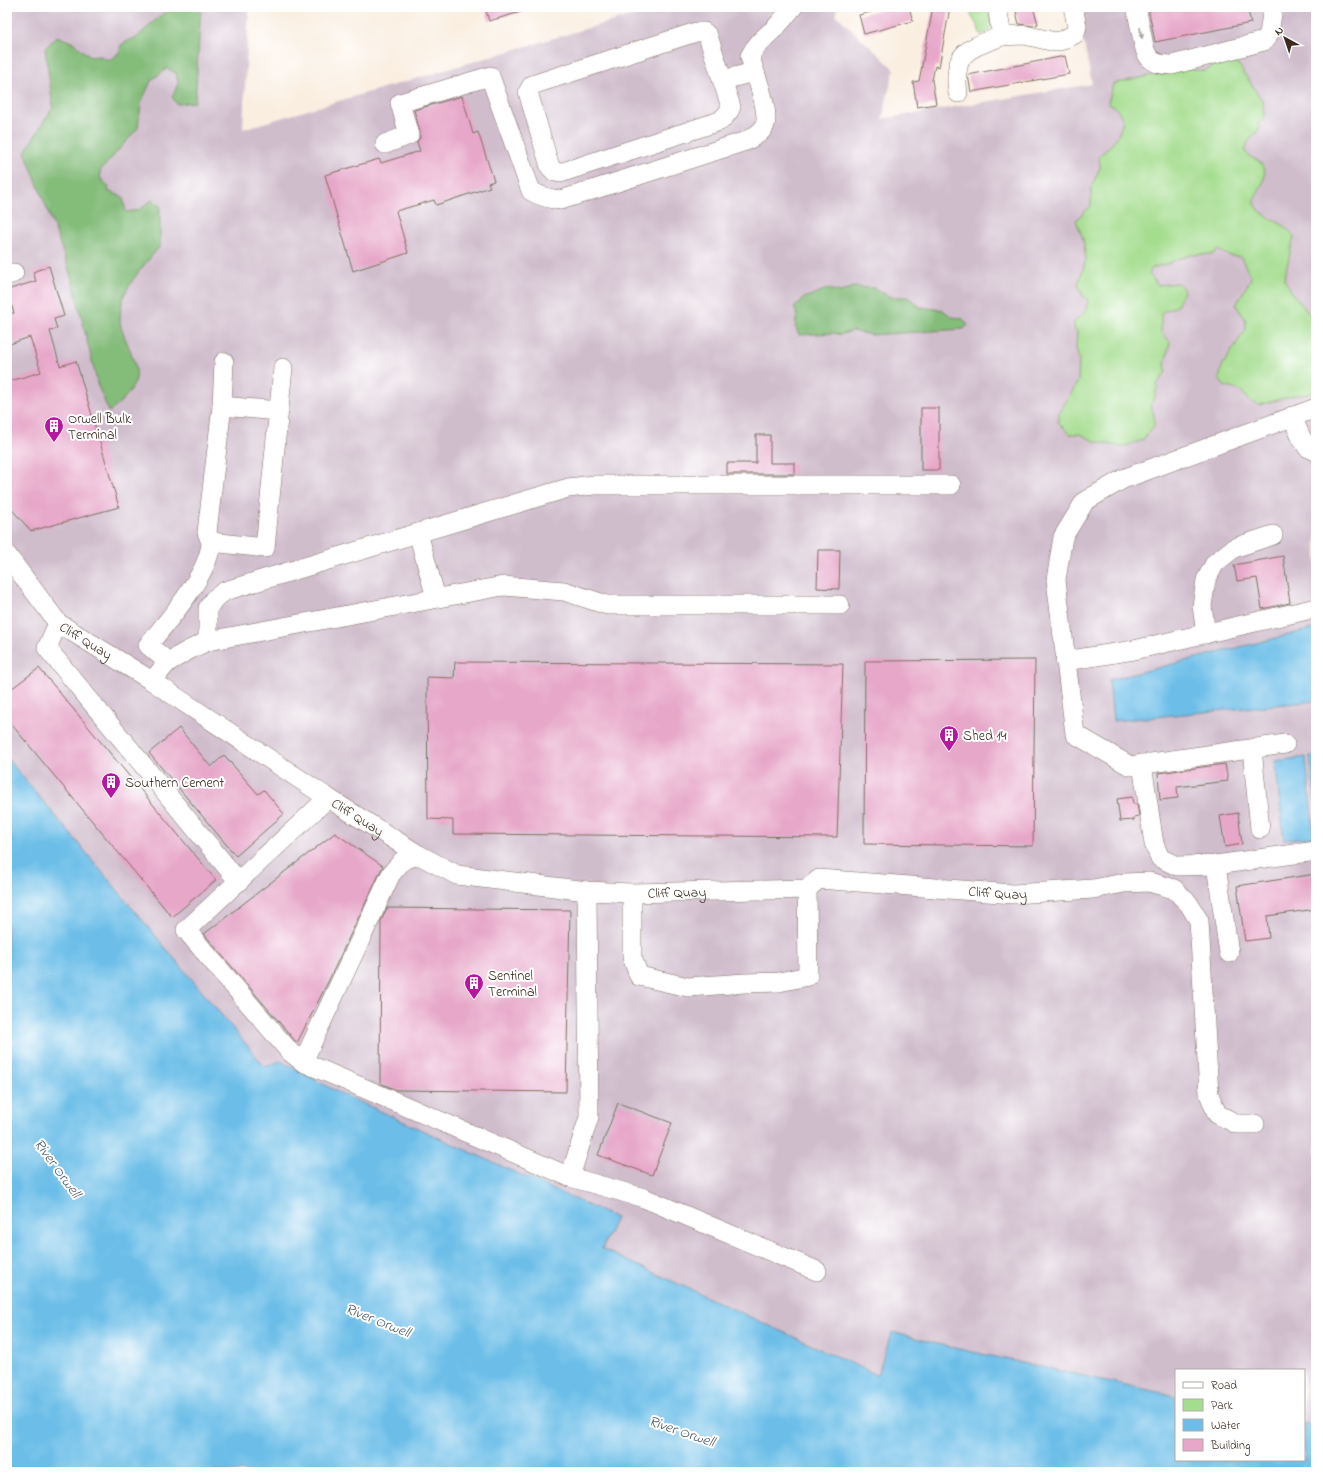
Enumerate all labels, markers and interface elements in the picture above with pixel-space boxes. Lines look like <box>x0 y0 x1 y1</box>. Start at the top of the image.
north arrow <box>1265 18 1305 58</box>
text: N <box>1271 23 1287 40</box>
one-way arrow <box>1138 27 1144 39</box>
place label: Orwell Bulk Terminal <box>68 409 132 446</box>
building icon: Orwell Bulk Terminal <box>43 415 65 443</box>
street label: Cliff Quay <box>55 617 116 667</box>
building icon: Shed 14 <box>938 724 960 752</box>
place label: Shed 14 <box>963 726 1007 747</box>
building icon: Southern Cement <box>100 771 122 799</box>
place label: Southern Cement <box>125 773 225 794</box>
street label: Cliff Quay <box>327 794 388 843</box>
street label: Cliff Quay <box>647 882 707 905</box>
street label: Cliff Quay <box>968 882 1028 907</box>
place label: Sentinel Terminal <box>488 966 537 1003</box>
building icon: Sentinel Terminal <box>463 972 485 1000</box>
water label: River Orwell <box>28 1134 88 1205</box>
water label: River Orwell <box>342 1298 416 1345</box>
legend <box>1175 1369 1305 1461</box>
text: Road <box>1211 1377 1237 1395</box>
text: Park <box>1211 1397 1233 1415</box>
water label: River Orwell <box>646 1410 720 1454</box>
text: Water <box>1211 1417 1240 1435</box>
text: Building <box>1210 1437 1250 1456</box>

